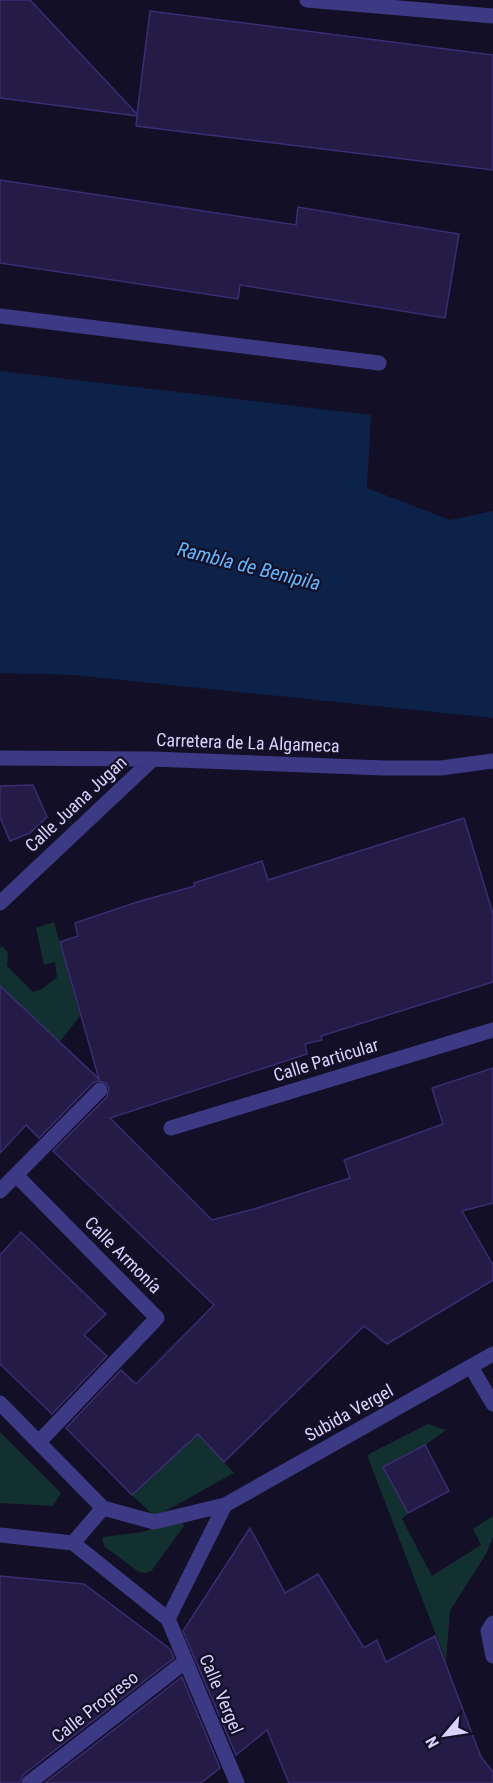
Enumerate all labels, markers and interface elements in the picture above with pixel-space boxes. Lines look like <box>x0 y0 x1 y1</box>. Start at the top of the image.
water label: Rambla de Benipila <box>175 537 323 595</box>
street label: Carretera de La Algameca <box>156 729 340 756</box>
street label: Calle Juana Jugan <box>21 751 131 856</box>
street label: Calle Particular <box>271 1033 381 1085</box>
street label: Calle Armonía <box>81 1212 166 1297</box>
street label: Subida Vergel <box>301 1380 397 1445</box>
street label: Calle Vergel <box>195 1651 248 1737</box>
street label: Calle Progreso <box>47 1666 142 1747</box>
north arrow <box>415 1705 475 1765</box>
text: N <box>422 1733 443 1751</box>

